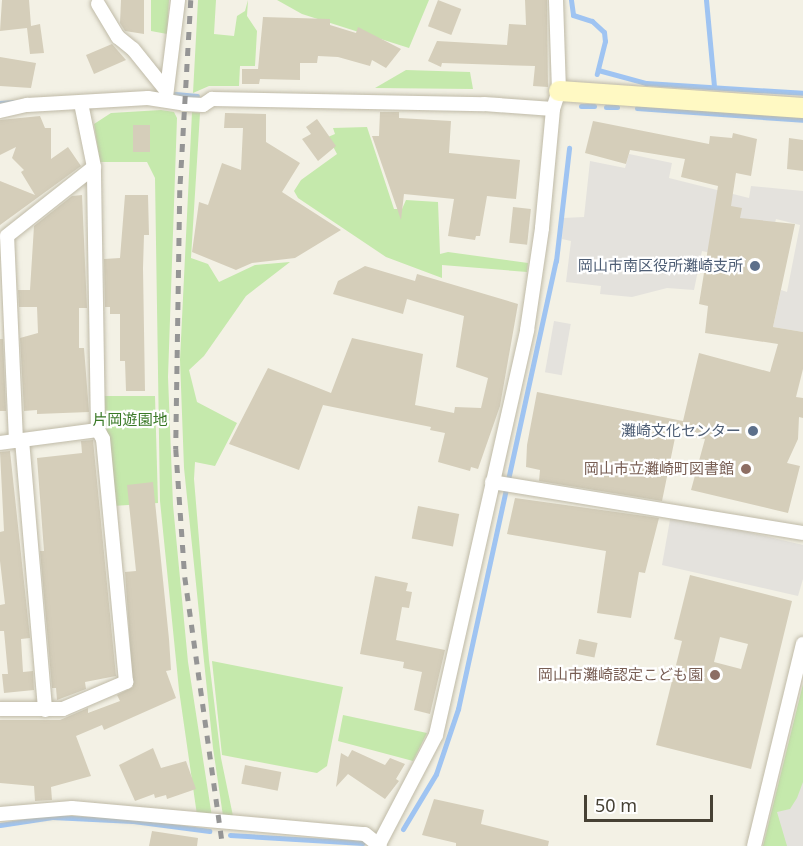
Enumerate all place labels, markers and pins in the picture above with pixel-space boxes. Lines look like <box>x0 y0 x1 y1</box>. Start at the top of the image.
place label: 岡山市南区役所灘崎支所 <box>578 257 743 275</box>
marker: 岡山市南区役所灘崎支所 <box>748 259 762 273</box>
place label: 灘崎文化センター <box>621 422 741 440</box>
marker: 灘崎文化センター <box>746 424 760 438</box>
place label: 岡山市立灘崎町図書館 <box>584 460 734 478</box>
marker: 岡山市立灘崎町図書館 <box>739 462 753 476</box>
place label: 岡山市灘崎認定こども園 <box>538 666 703 684</box>
marker: 岡山市灘崎認定こども園 <box>708 668 722 682</box>

